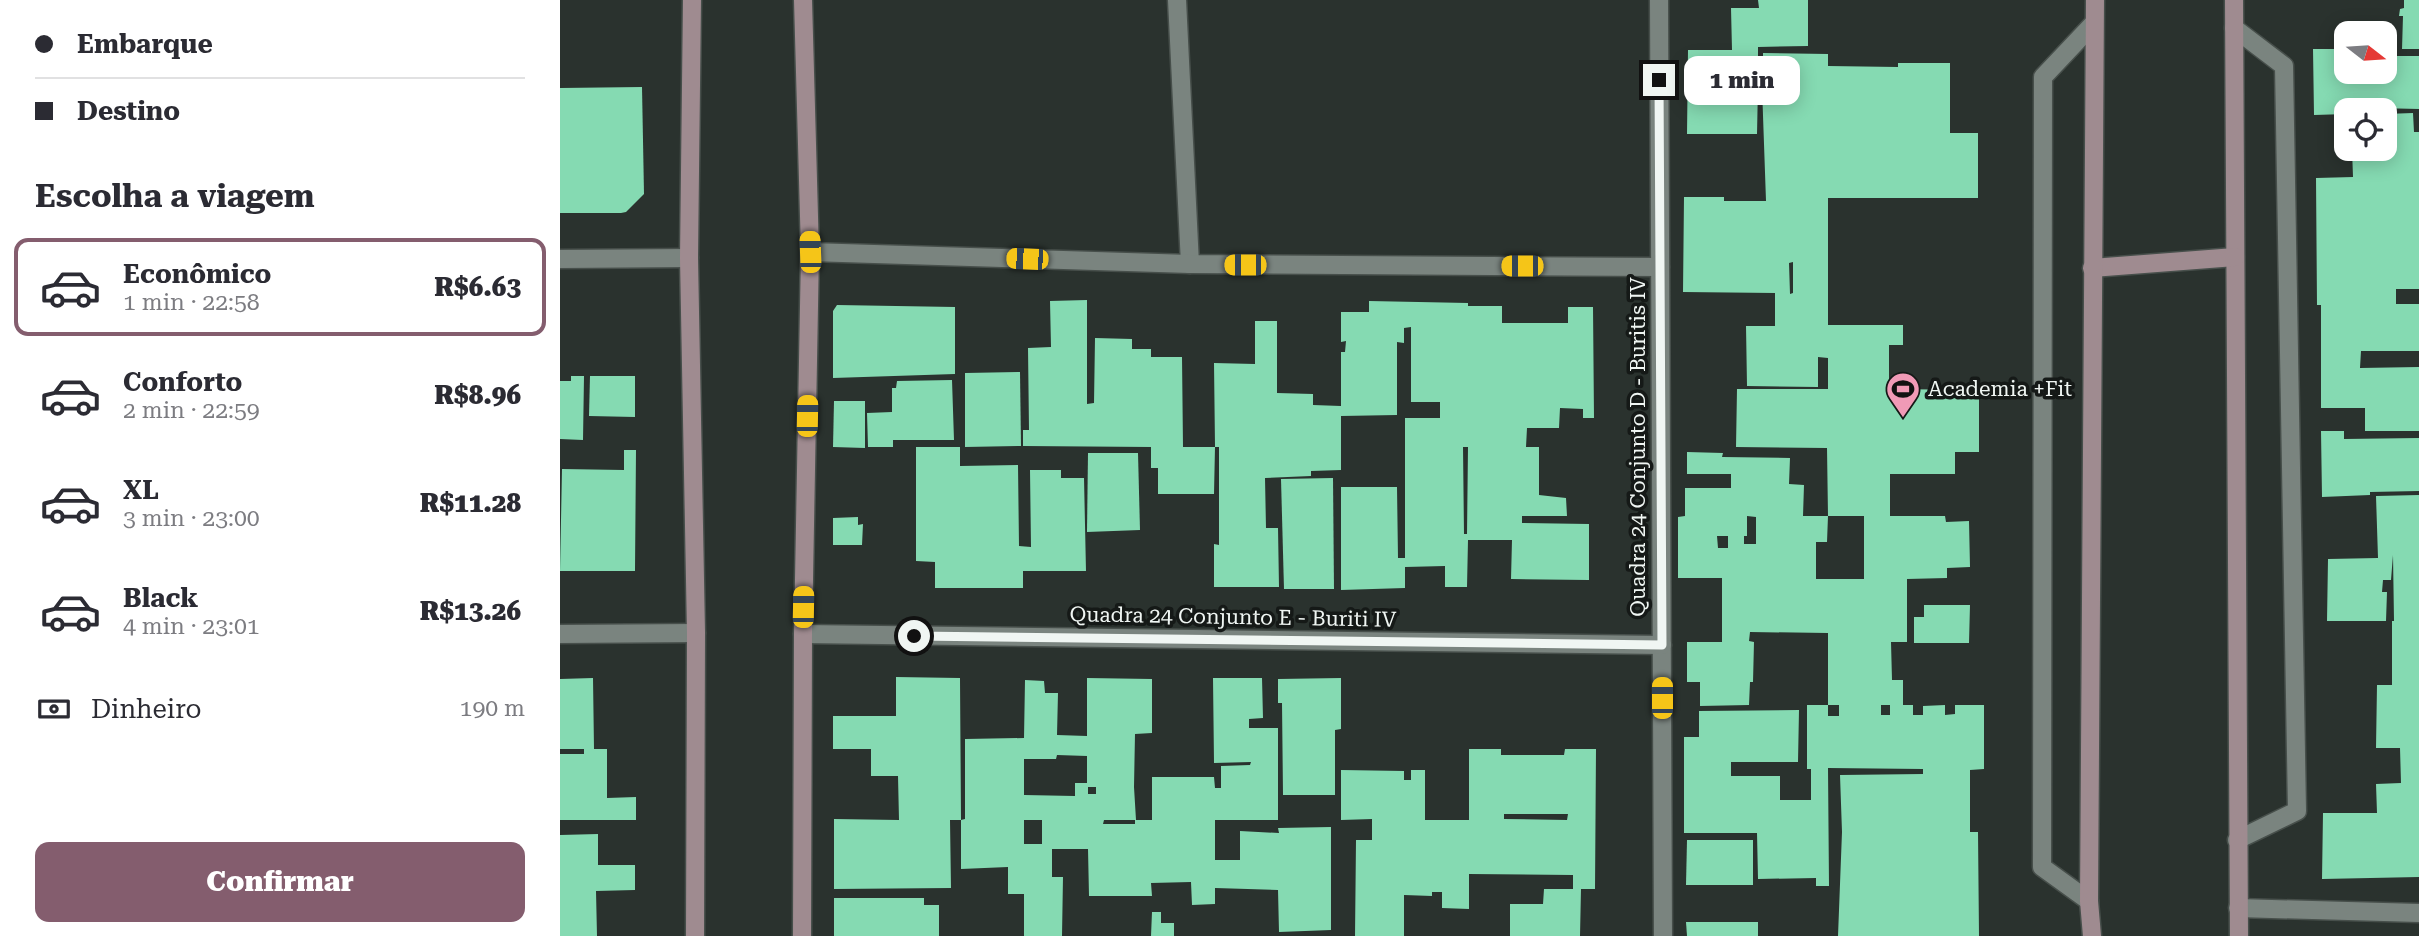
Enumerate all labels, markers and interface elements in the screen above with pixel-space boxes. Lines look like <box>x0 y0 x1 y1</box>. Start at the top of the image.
north arrow <box>2334 21 2398 84</box>
map controls <box>2334 21 2397 161</box>
text: Embarque <box>77 29 213 59</box>
callout: 1 min <box>1684 56 1799 104</box>
route end <box>1643 64 1675 96</box>
text: 1 min <box>1710 67 1774 94</box>
text: Destino <box>77 96 180 126</box>
button: locate <box>2334 98 2397 161</box>
text: Escolha a viagem <box>35 177 315 215</box>
car <box>799 231 822 273</box>
car <box>1006 248 1049 270</box>
car <box>1225 255 1267 276</box>
icon: car <box>39 256 102 319</box>
car <box>1502 256 1544 277</box>
text: Econômico <box>123 259 271 289</box>
text: R$6.63 <box>434 272 521 302</box>
street label: Quadra 24 Conjunto D - Buritis IV <box>1626 277 1650 617</box>
text: 1 min · 22:58 <box>123 289 260 316</box>
icon: car <box>39 364 102 427</box>
text: Conforto <box>123 367 242 397</box>
sports icon: Academia +Fit <box>1884 370 1922 419</box>
place label: Academia +Fit <box>1928 377 2072 401</box>
text: R$8.96 <box>434 380 521 410</box>
car <box>797 395 818 437</box>
text: 2 min · 22:59 <box>123 397 260 424</box>
icon: car <box>39 472 102 535</box>
text: XL <box>123 475 159 505</box>
text: R$11.28 <box>420 488 521 518</box>
text: 3 min · 23:00 <box>123 505 260 532</box>
icon: car <box>39 580 102 643</box>
text: Black <box>123 583 198 613</box>
car <box>793 586 814 628</box>
text: R$13.26 <box>420 596 521 626</box>
street label: Quadra 24 Conjunto E - Buriti IV <box>1069 602 1397 632</box>
text: 4 min · 23:01 <box>123 613 260 640</box>
route start <box>898 620 930 652</box>
car <box>1652 677 1673 719</box>
icon: cash <box>35 690 73 728</box>
text: Dinheiro <box>91 694 202 724</box>
text: 190 m <box>460 695 525 722</box>
button: Confirmar <box>35 842 525 922</box>

